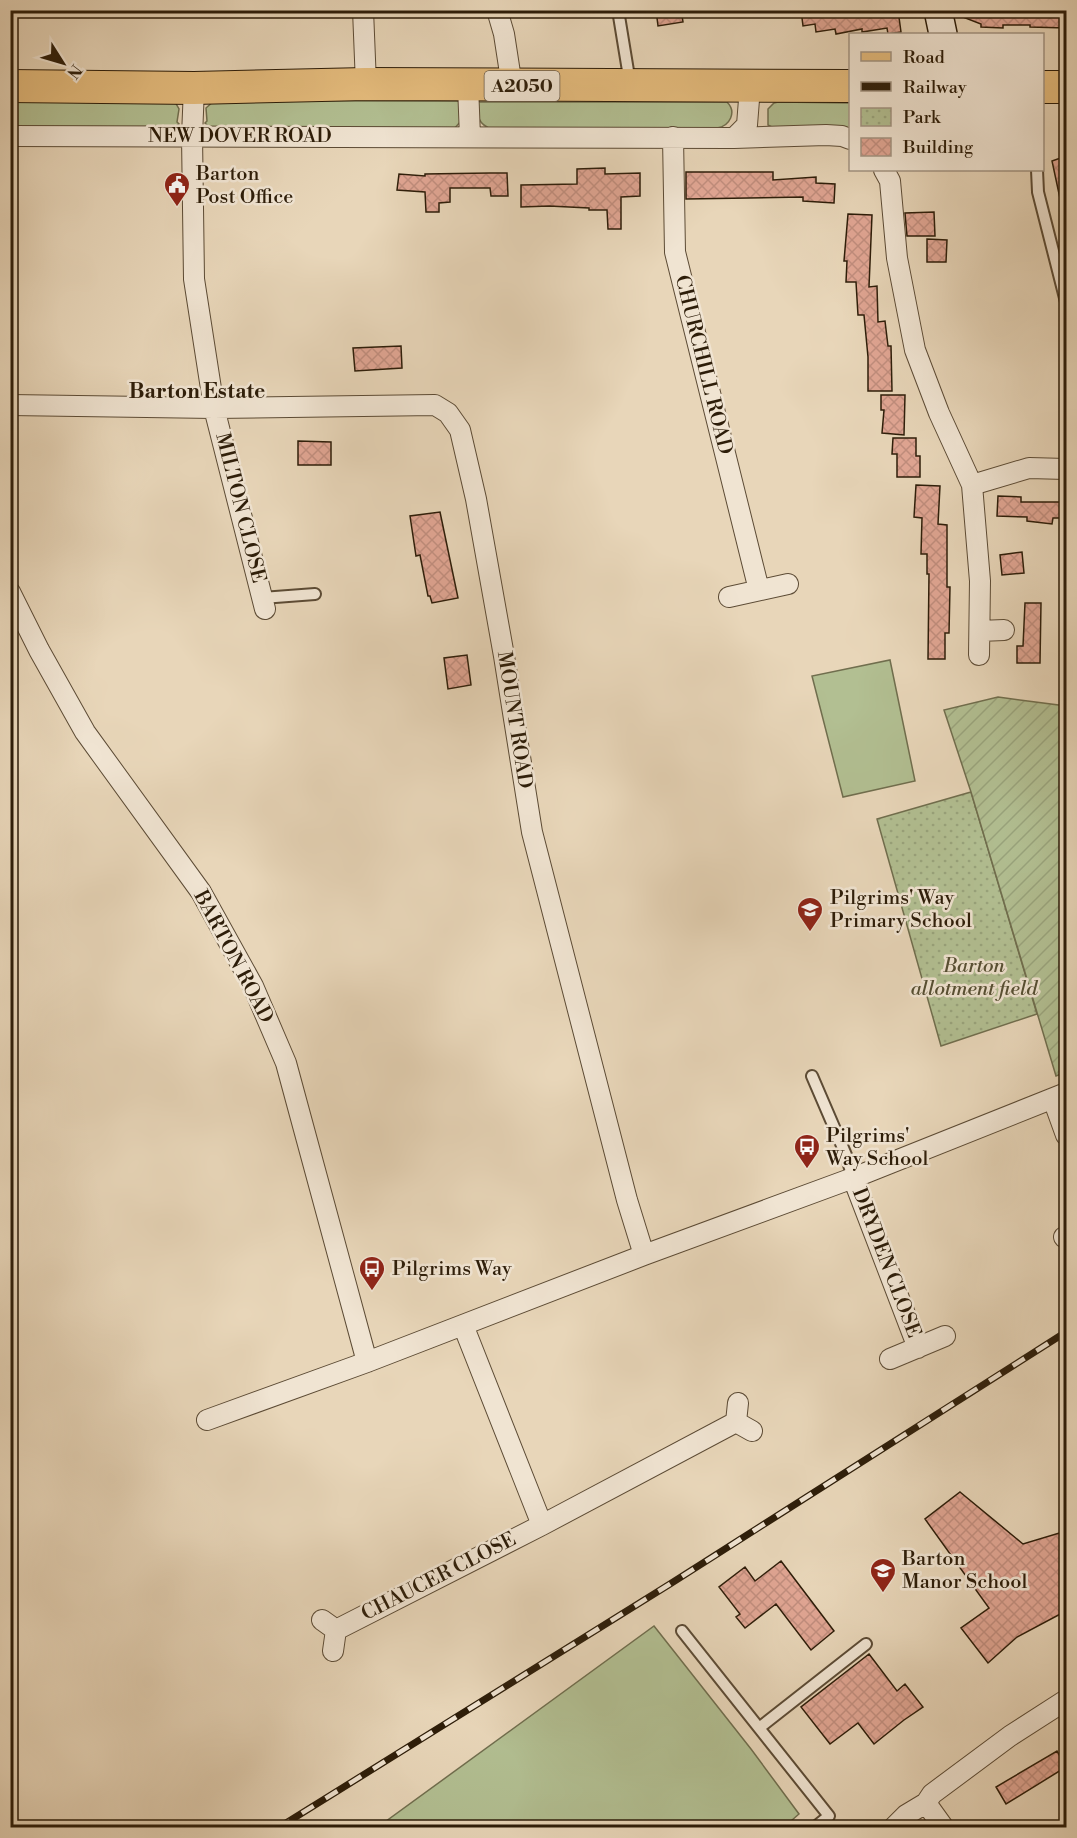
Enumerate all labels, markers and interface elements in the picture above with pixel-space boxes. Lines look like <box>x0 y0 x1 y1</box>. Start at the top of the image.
north arrow <box>33 33 93 93</box>
legend <box>849 33 1044 171</box>
text: Road <box>903 46 946 69</box>
text: N <box>62 60 86 83</box>
road number: A2050 <box>484 71 560 101</box>
text: Railway <box>903 76 967 99</box>
text: Park <box>903 106 942 129</box>
street label: NEW DOVER ROAD <box>148 124 332 149</box>
text: Building <box>902 136 974 159</box>
place label: Barton Post Office <box>195 162 293 210</box>
public building icon: Barton Post Office <box>162 170 192 208</box>
street label: CHURCHILL ROAD <box>669 273 737 457</box>
district label: Barton Estate <box>129 379 265 405</box>
street label: MILTON CLOSE <box>209 430 271 586</box>
street label: MOUNT ROAD <box>491 650 537 790</box>
street label: BARTON ROAD <box>187 885 279 1028</box>
place label: Pilgrims' Way Primary School <box>830 886 972 934</box>
school or university icon: Pilgrims' Way Primary School <box>795 895 825 933</box>
park label: Barton allotment field <box>910 954 1038 1002</box>
place label: Pilgrims' Way School <box>825 1124 928 1172</box>
bus stop icon: Pilgrims' Way School <box>792 1132 822 1170</box>
street label: DRYDEN CLOSE <box>846 1185 926 1341</box>
bus stop icon: Pilgrims Way <box>357 1254 387 1292</box>
place label: Pilgrims Way <box>392 1257 512 1282</box>
street label: CHAUCER CLOSE <box>357 1527 521 1627</box>
place label: Barton Manor School <box>901 1547 1028 1595</box>
school or university icon: Barton Manor School <box>868 1556 898 1594</box>

